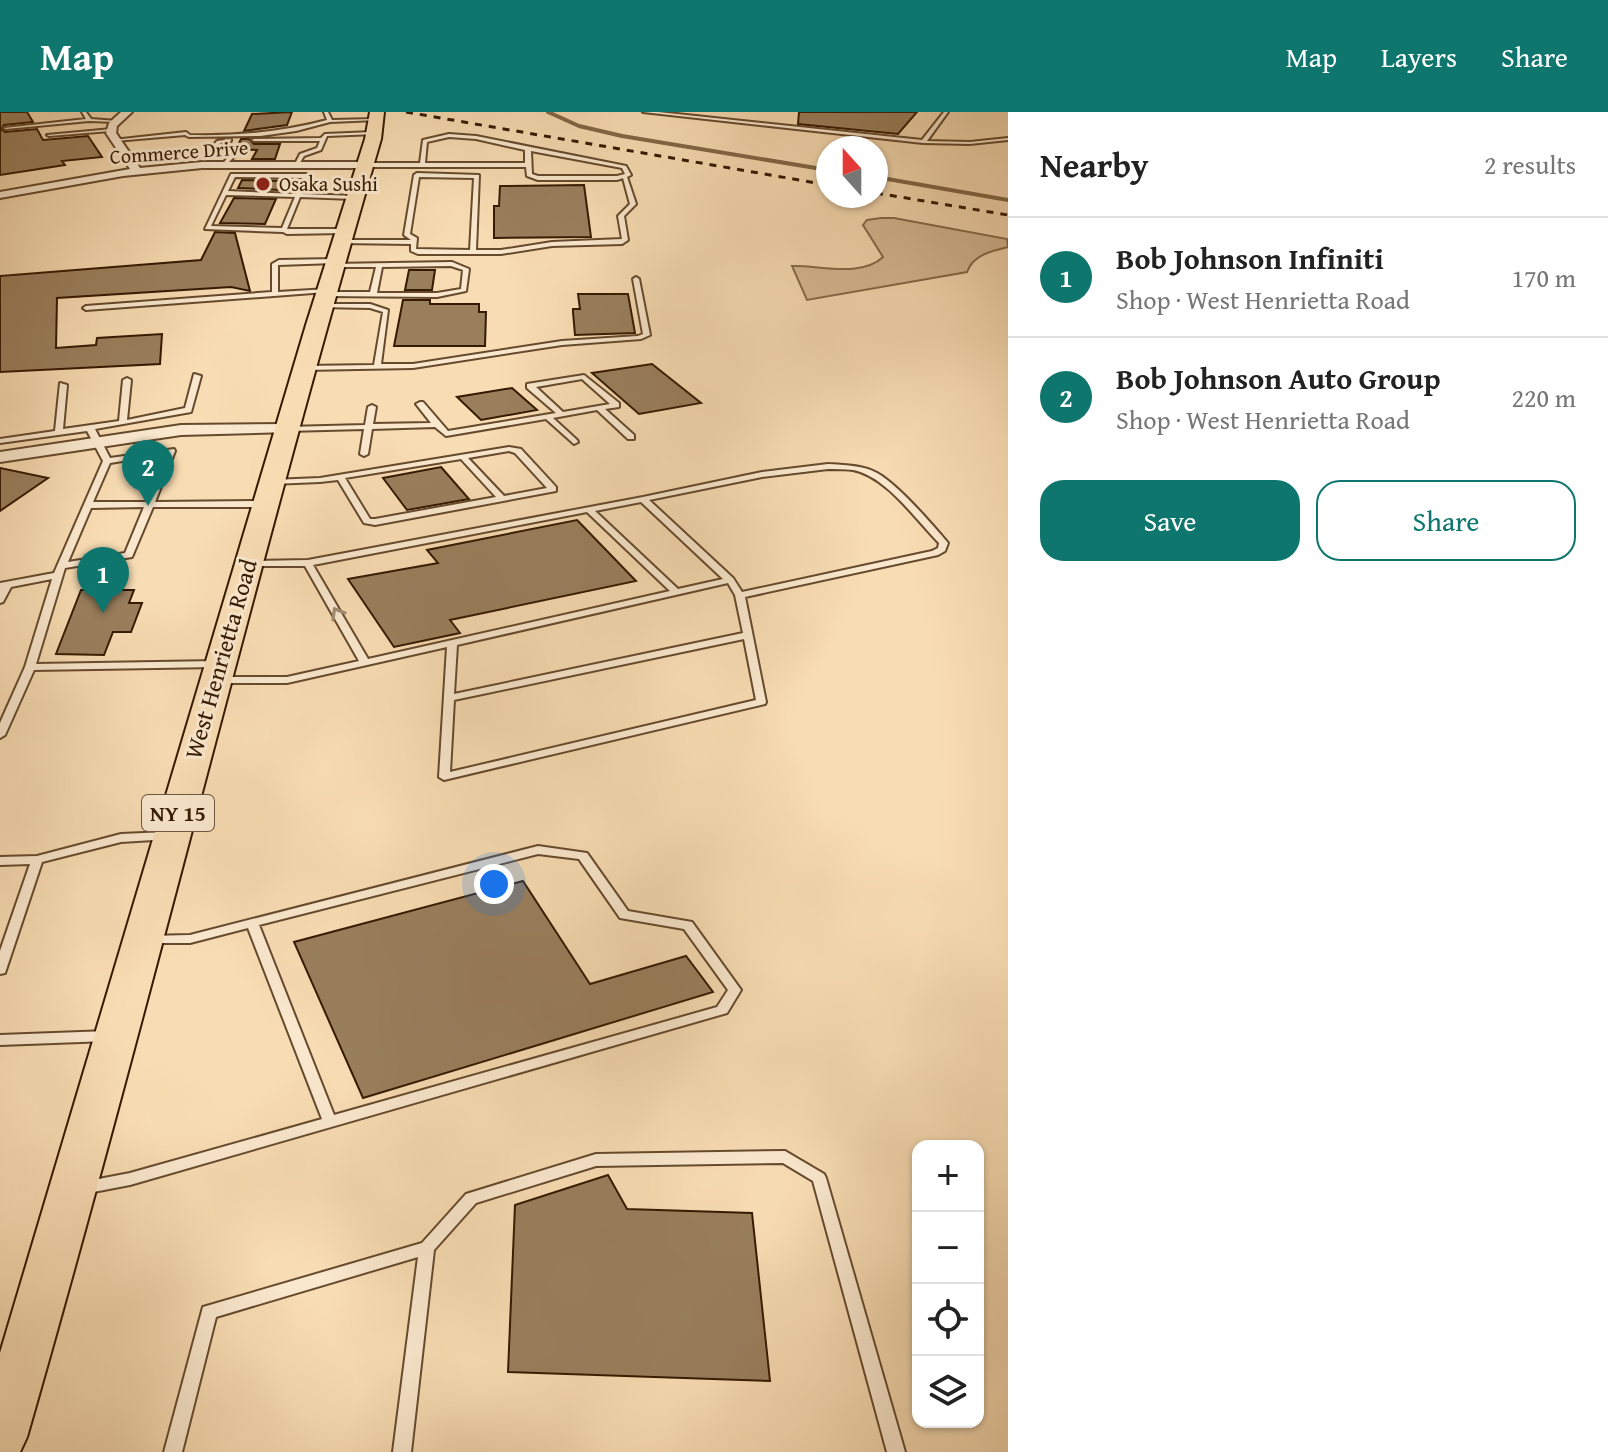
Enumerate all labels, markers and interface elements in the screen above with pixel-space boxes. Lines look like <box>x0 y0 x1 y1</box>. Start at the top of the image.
text: Map <box>40 28 114 84</box>
text: Map <box>1286 36 1337 77</box>
text: Layers <box>1381 36 1457 77</box>
text: Share <box>1501 36 1568 77</box>
street label: Commerce Drive <box>109 132 249 171</box>
north arrow <box>816 136 888 208</box>
text: Nearby <box>1040 140 1149 189</box>
text: 2 results <box>1484 145 1576 184</box>
place label: Osaka Sushi <box>279 169 378 198</box>
marker: Osaka Sushi <box>254 175 272 193</box>
text: Bob Johnson Infiniti <box>1116 236 1384 280</box>
text: 1 <box>1059 258 1073 297</box>
text: 170 m <box>1511 258 1576 297</box>
text: Shop · West Henrietta Road <box>1116 280 1410 319</box>
text: Bob Johnson Auto Group <box>1116 356 1441 400</box>
text: 2 <box>1059 378 1073 417</box>
text: 220 m <box>1511 378 1576 417</box>
text: Shop · West Henrietta Road <box>1116 400 1410 439</box>
pin: 2 <box>122 440 174 506</box>
button: Save <box>1040 480 1300 561</box>
button: Share <box>1316 480 1576 561</box>
pin: 1 <box>77 547 129 613</box>
street label: West Henrietta Road <box>175 555 266 763</box>
one-way arrow <box>331 607 347 621</box>
road number: NY 15 <box>142 795 214 831</box>
your location <box>474 864 514 904</box>
map controls <box>912 1140 984 1428</box>
button: + <box>912 1140 984 1212</box>
button: − <box>912 1212 984 1284</box>
button: locate <box>912 1284 984 1356</box>
button: layers <box>912 1356 984 1428</box>

